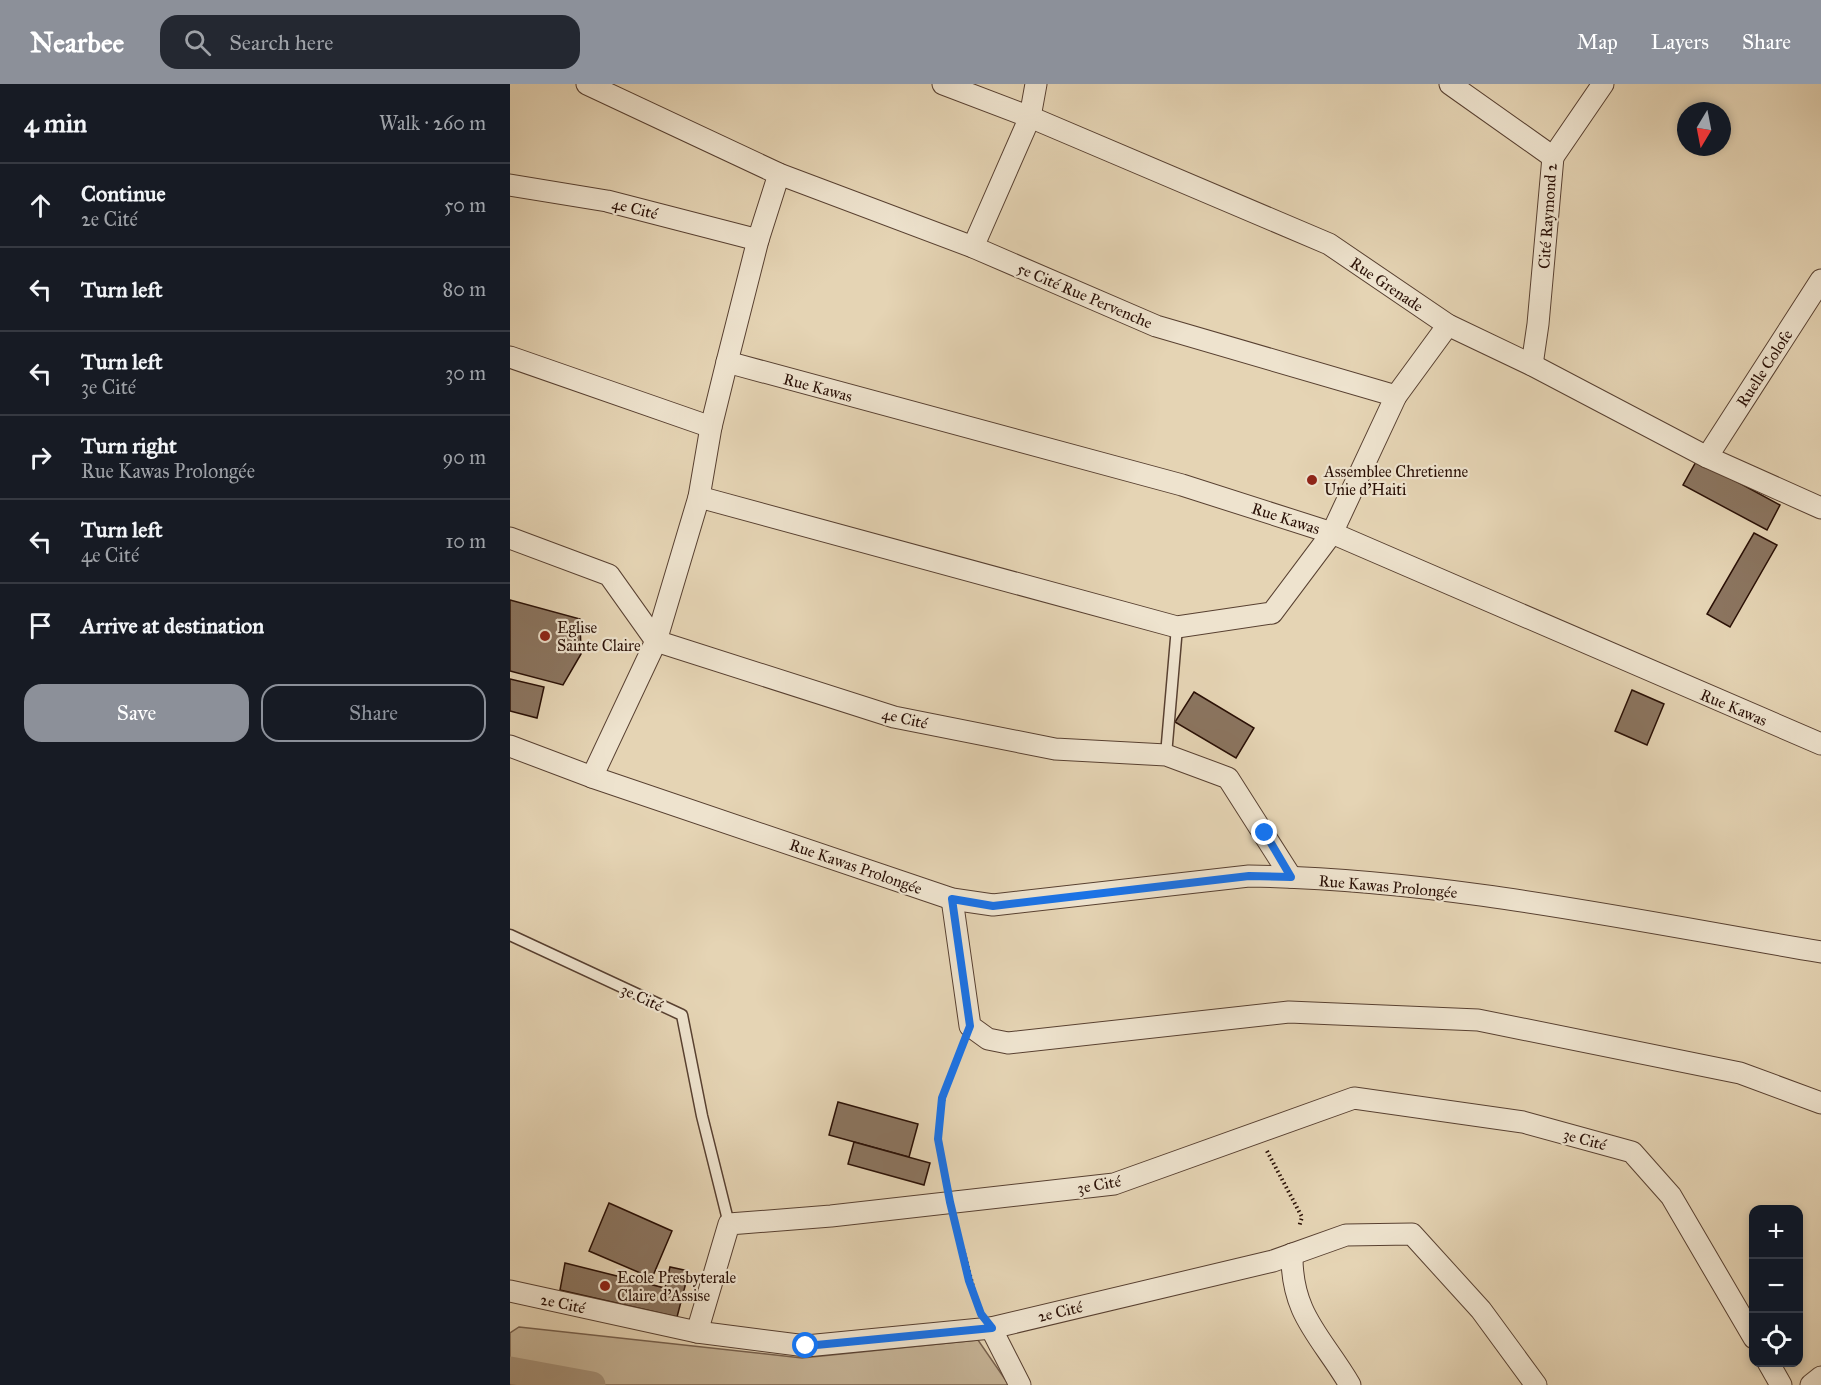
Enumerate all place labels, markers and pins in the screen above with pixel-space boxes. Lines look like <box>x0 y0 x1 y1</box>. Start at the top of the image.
place label: Assemblee Chretienne Unie d'Haiti <box>1323 462 1469 499</box>
marker: Assemblee Chretienne Unie d'Haiti <box>1305 473 1319 487</box>
place label: Eglise Sainte Claire <box>557 618 641 655</box>
marker: Eglise Sainte Claire <box>538 629 552 643</box>
place label: Ecole Presbyterale Claire d'Assise <box>617 1268 737 1305</box>
marker: Ecole Presbyterale Claire d'Assise <box>598 1279 612 1293</box>

